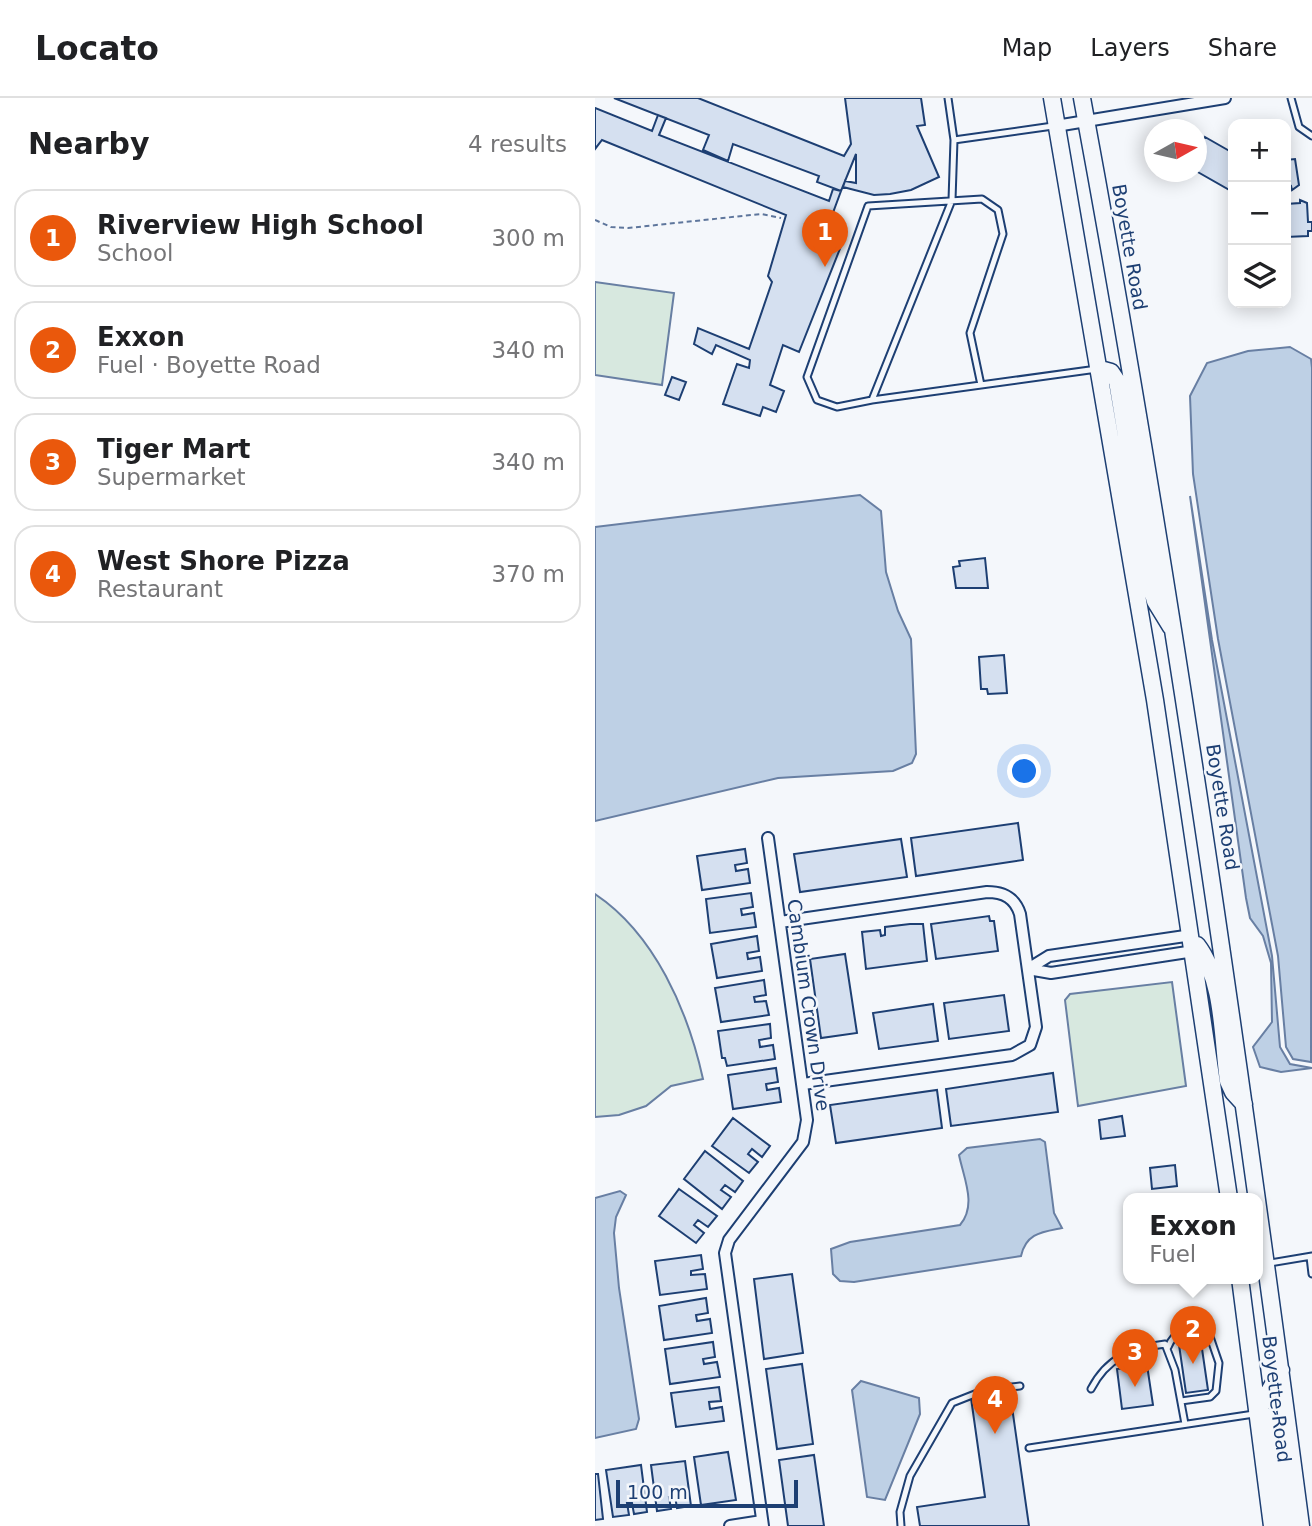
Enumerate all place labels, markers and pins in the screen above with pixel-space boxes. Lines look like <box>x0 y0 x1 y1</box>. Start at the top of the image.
pin: 1 <box>802 209 848 267</box>
pin: 2 <box>1170 1306 1216 1364</box>
pin: 3 <box>1112 1329 1158 1387</box>
pin: 4 <box>972 1376 1018 1434</box>

